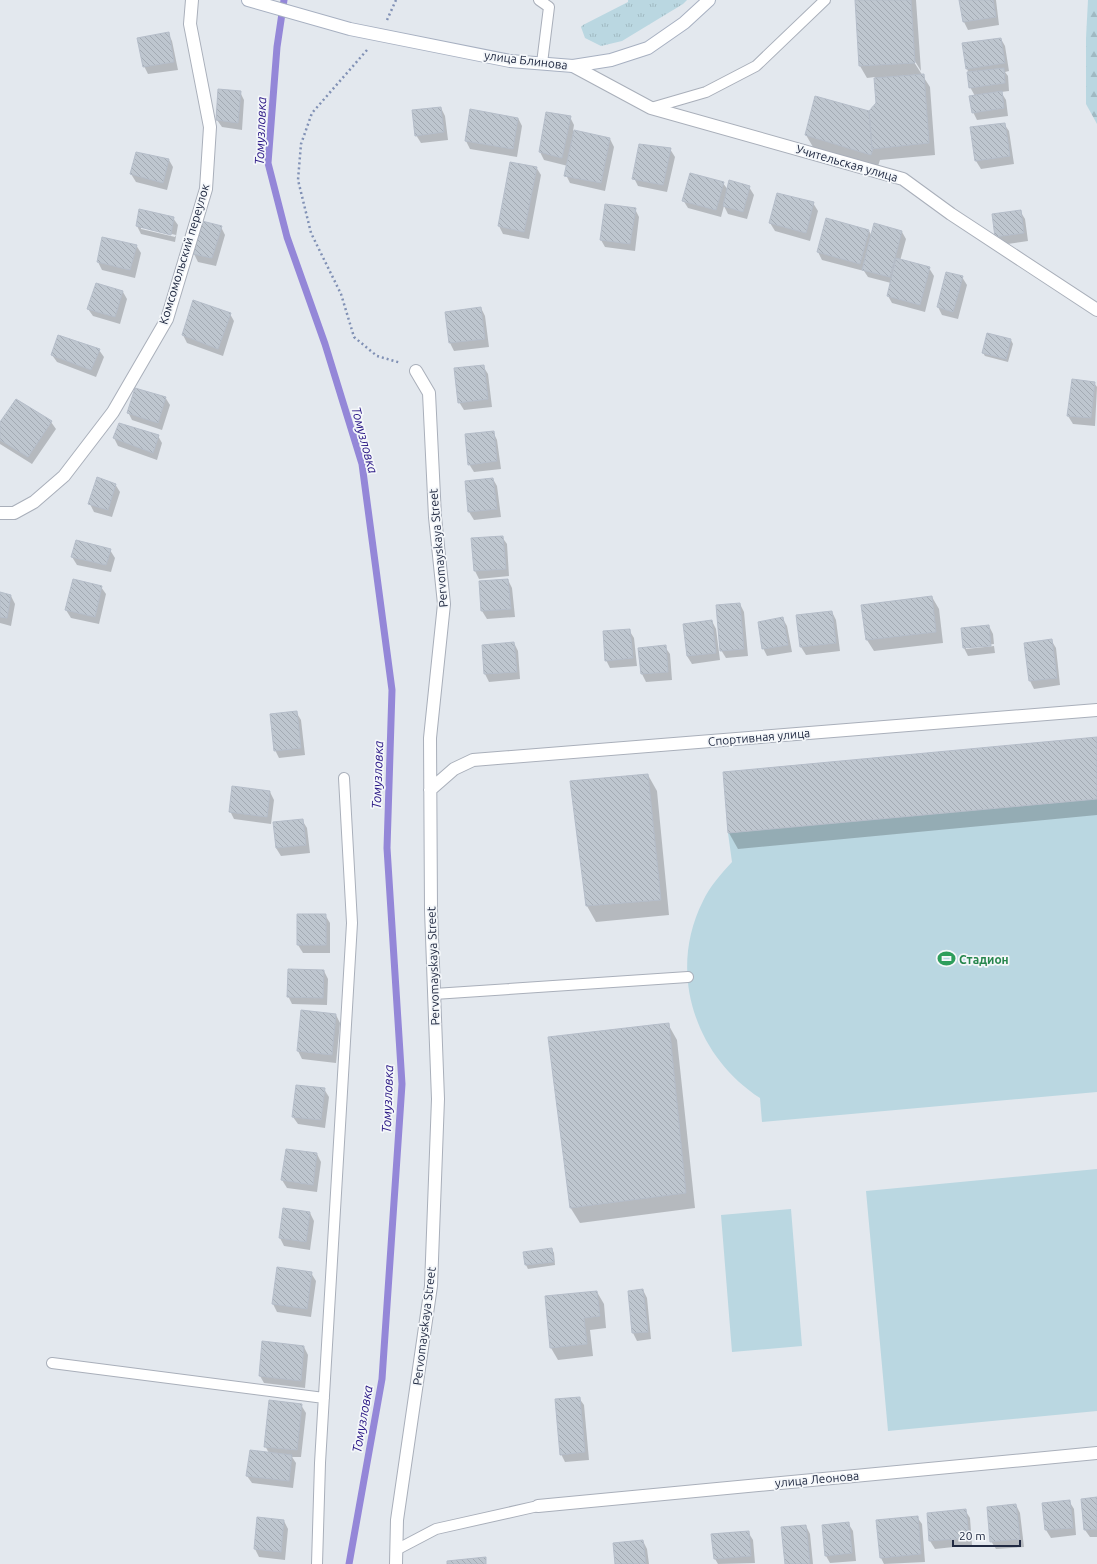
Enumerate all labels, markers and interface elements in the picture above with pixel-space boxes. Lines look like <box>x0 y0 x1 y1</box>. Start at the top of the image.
street label: улица Блинова <box>484 48 568 72</box>
water label: Томузловка <box>252 97 268 165</box>
street label: Учительская улица <box>795 142 899 184</box>
street label: Комсомольский переулок <box>156 182 212 326</box>
water label: Томузловка <box>349 405 381 475</box>
street label: Pervomayskaya Street <box>426 488 450 608</box>
street label: Спортивная улица <box>707 726 811 748</box>
water label: Томузловка <box>369 741 385 809</box>
street label: Pervomayskaya Street <box>424 906 442 1026</box>
sports icon: Стадион <box>936 949 956 969</box>
place label: Стадион <box>959 953 1009 966</box>
water label: Томузловка <box>379 1065 395 1133</box>
street label: Pervomayskaya Street <box>410 1266 438 1386</box>
water label: Томузловка <box>349 1384 375 1454</box>
street label: улица Леонова <box>774 1469 860 1489</box>
scale bar <box>953 1522 1020 1548</box>
text: 20 m <box>959 1529 986 1542</box>

